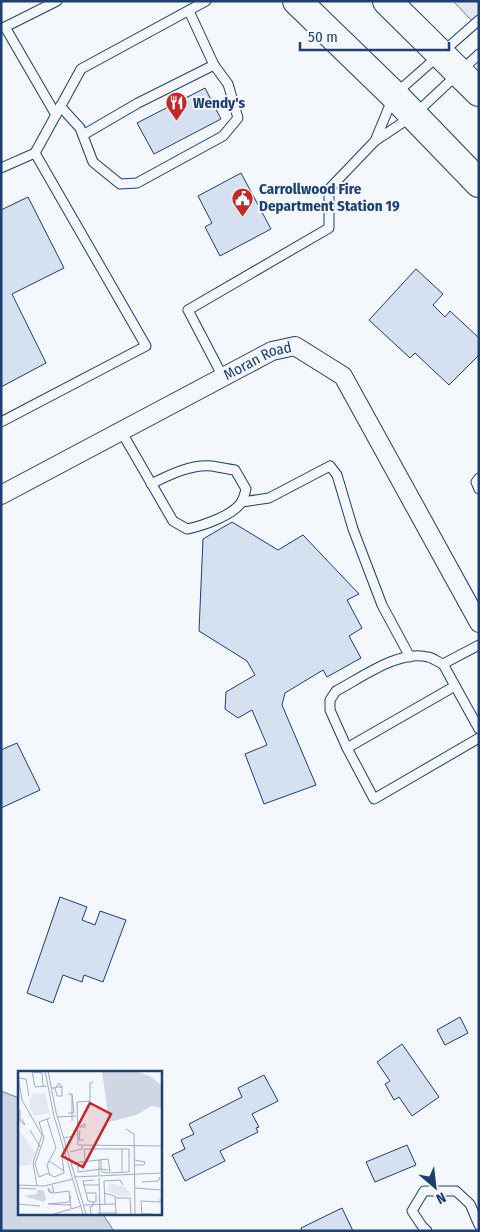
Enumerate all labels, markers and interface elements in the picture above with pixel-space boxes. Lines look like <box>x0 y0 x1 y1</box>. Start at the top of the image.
scale bar <box>300 20 449 52</box>
text: 50 m <box>308 28 338 46</box>
restaurant icon: Wendy's <box>165 91 189 122</box>
place label: Wendy's <box>193 94 245 112</box>
place label: Carrollwood Fire Department Station 19 <box>259 180 400 215</box>
public building icon: Carrollwood Fire Department Station 19 <box>231 186 255 217</box>
street label: Moran Road <box>221 338 293 384</box>
inset map <box>18 1071 161 1214</box>
north arrow <box>410 1162 460 1212</box>
text: N <box>433 1189 449 1208</box>

